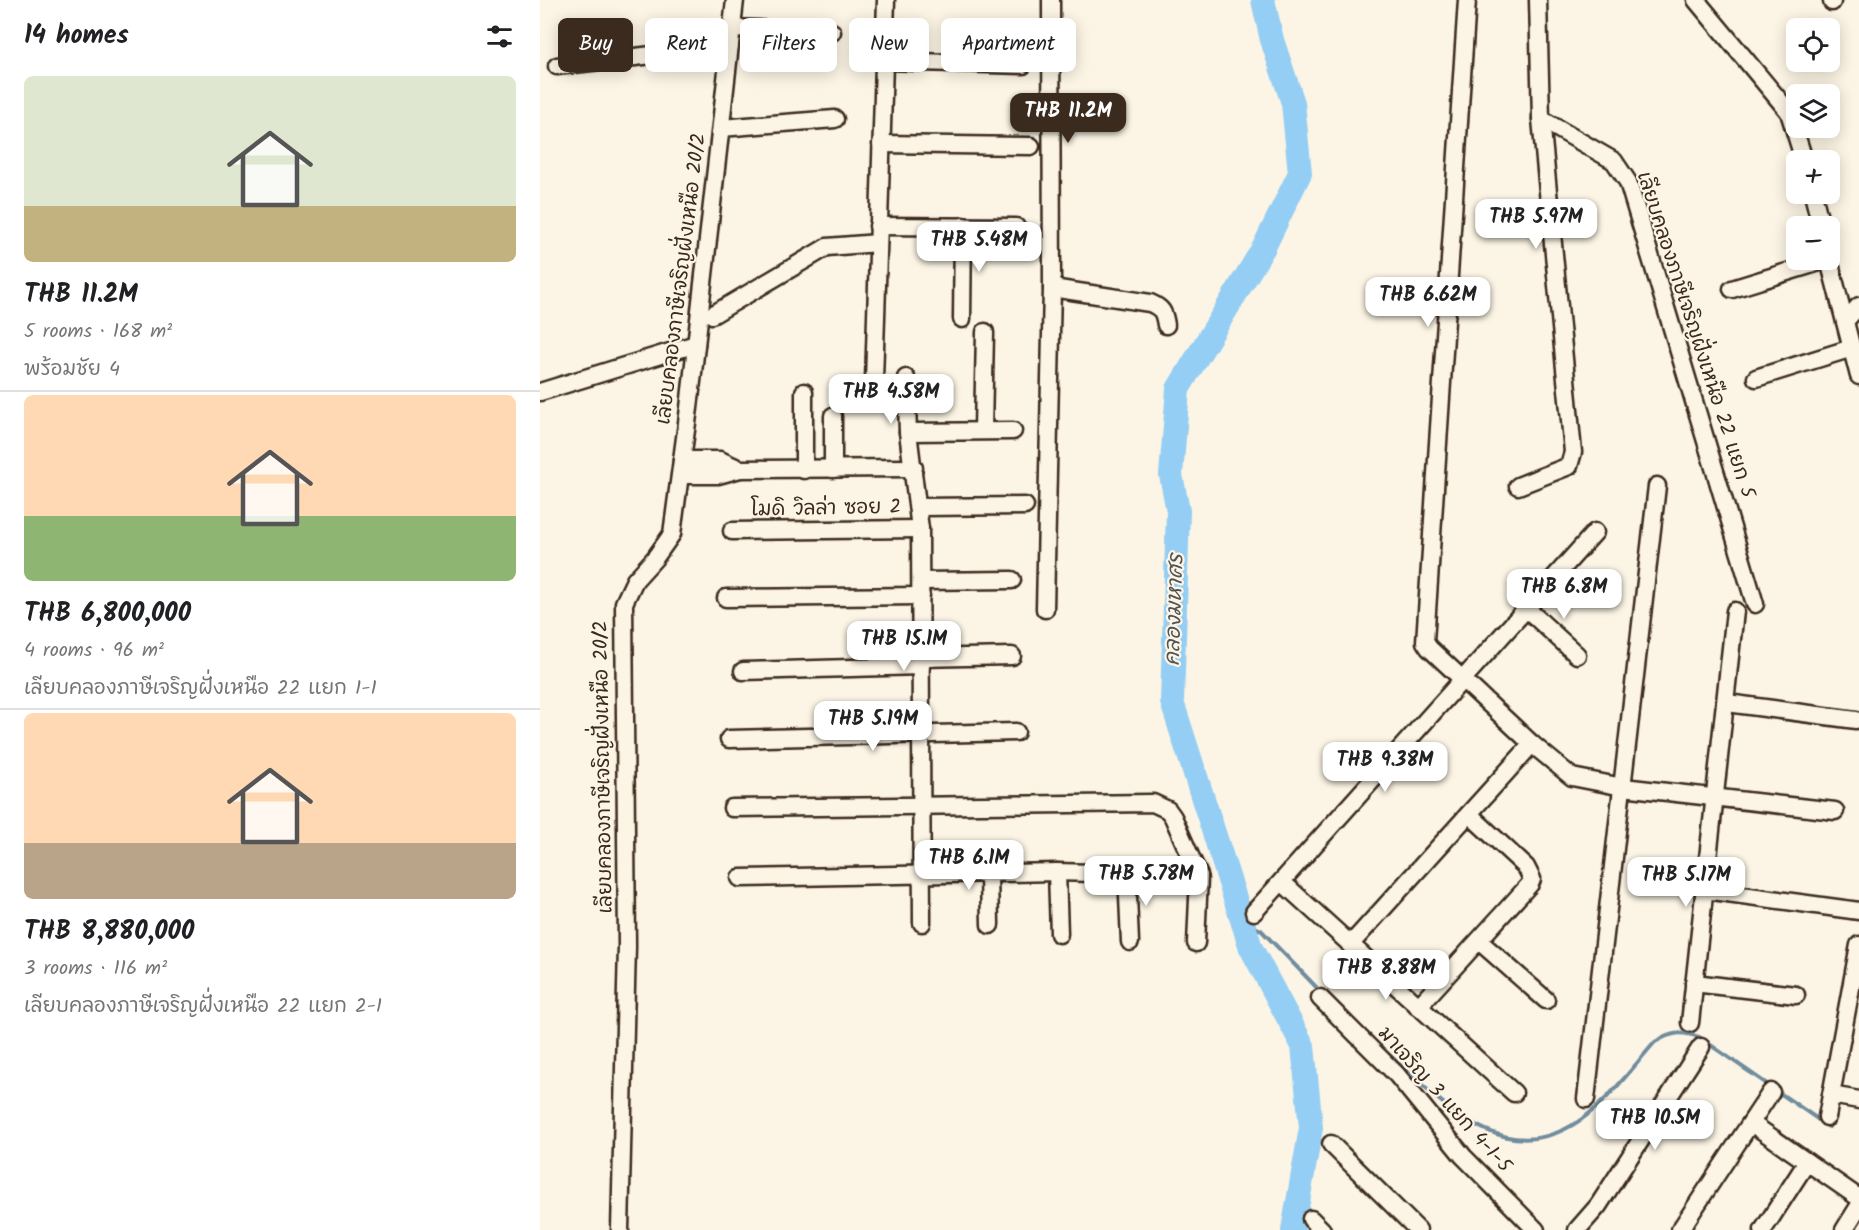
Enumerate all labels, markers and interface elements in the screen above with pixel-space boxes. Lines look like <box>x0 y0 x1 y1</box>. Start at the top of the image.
text: 14 homes <box>24 15 129 57</box>
chip: Buy <box>558 18 633 72</box>
chip: Rent <box>645 18 728 72</box>
chip: Filters <box>740 18 837 72</box>
chip: New <box>849 18 929 72</box>
chip: Apartment <box>941 18 1076 72</box>
map controls <box>1786 18 1840 270</box>
button: locate <box>1786 18 1840 72</box>
icon: filters <box>483 20 516 53</box>
button: layers <box>1786 84 1840 138</box>
pin: THB 11.2M <box>999 93 1137 144</box>
text: THB 11.2M <box>1024 96 1112 128</box>
icon: home <box>216 115 324 223</box>
street label: เลียบคลองภาษีเจริญฝั่งเหนือ 20/2 <box>644 131 716 427</box>
button: + <box>1786 150 1840 204</box>
street label: เลียบคลองภาษีเจริญฝั่งเหนือ 22 แยก 5 <box>1627 166 1767 504</box>
pin: THB 5.97M <box>1467 199 1605 250</box>
text: THB 5.97M <box>1489 202 1583 234</box>
button: − <box>1786 216 1840 270</box>
pin: THB 5.48M <box>910 222 1048 273</box>
text: THB 5.48M <box>931 225 1027 257</box>
text: THB 11.2M <box>24 274 138 316</box>
pin: THB 6.62M <box>1359 277 1497 328</box>
text: THB 6.62M <box>1379 280 1477 312</box>
text: 5 rooms · 168 m² <box>24 316 172 348</box>
text: พร้อมชัย 4 <box>24 354 120 386</box>
pin: THB 4.58M <box>822 374 960 425</box>
text: THB 4.58M <box>843 377 939 409</box>
icon: home <box>216 434 324 542</box>
street label: โมดิ วิลล่า ซอย 2 <box>751 492 901 526</box>
water label: คลองมหาศร <box>1157 552 1194 667</box>
pin: THB 6.8M <box>1502 569 1626 620</box>
text: THB 6.8M <box>1521 572 1607 604</box>
text: THB 6,800,000 <box>24 593 191 635</box>
street label: เลียบคลองภาษีเจริญฝั่งเหนือ 20/2 <box>581 620 623 914</box>
pin: THB 15.1M <box>835 621 973 672</box>
text: THB 15.1M <box>861 624 947 656</box>
text: 4 rooms · 96 m² <box>24 635 164 667</box>
text: เลียบคลองภาษีเจริญฝั่งเหนือ 22 แยก 1-1 <box>24 673 377 705</box>
pin: THB 5.19M <box>804 701 942 752</box>
text: THB 5.19M <box>828 704 918 736</box>
pin: THB 9.38M <box>1316 742 1454 793</box>
text: THB 9.38M <box>1337 745 1433 777</box>
icon: home <box>216 752 324 860</box>
pin: THB 6.1M <box>907 840 1031 891</box>
text: THB 6.1M <box>929 843 1009 875</box>
pin: THB 5.78M <box>1077 856 1215 907</box>
pin: THB 5.17M <box>1617 857 1755 908</box>
text: THB 5.78M <box>1098 859 1194 891</box>
text: THB 5.17M <box>1641 860 1731 892</box>
text: THB 8,880,000 <box>24 911 194 953</box>
pin: THB 8.88M <box>1317 950 1455 1001</box>
text: 3 rooms · 116 m² <box>24 953 167 985</box>
text: THB 8.88M <box>1336 953 1436 985</box>
text: เลียบคลองภาษีเจริญฝั่งเหนือ 22 แยก 2-1 <box>24 991 382 1023</box>
street label: มาเจริญ 3 แยก 4-1-5 <box>1369 1019 1520 1181</box>
pin: THB 10.5M <box>1586 1100 1724 1151</box>
text: THB 10.5M <box>1610 1103 1700 1135</box>

